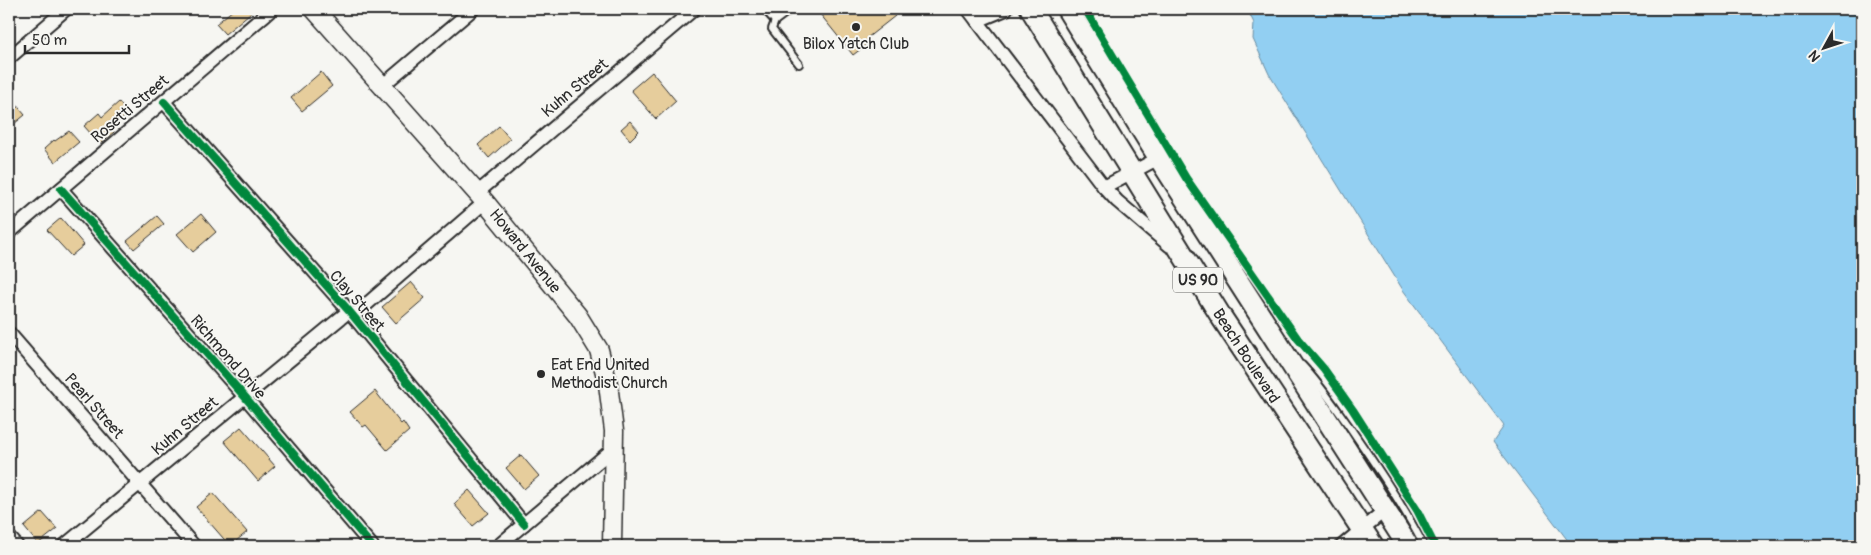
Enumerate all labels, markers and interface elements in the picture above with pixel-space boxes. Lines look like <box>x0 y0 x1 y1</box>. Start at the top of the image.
marker: Bilox Yatch Club <box>850 21 862 33</box>
scale bar <box>25 22 129 54</box>
north arrow <box>1798 22 1848 72</box>
text: 50 m <box>32 31 67 50</box>
place label: Bilox Yatch Club <box>803 34 909 54</box>
text: N <box>1805 47 1824 65</box>
street label: Kuhn Street <box>537 54 613 122</box>
street label: Rosetti Street <box>87 70 173 147</box>
street label: Howard Avenue <box>485 205 565 297</box>
street label: Clay Street <box>325 266 389 336</box>
road number: US 90 <box>1173 268 1223 292</box>
street label: Beach Boulevard <box>1208 305 1284 407</box>
street label: Richmond Drive <box>186 311 270 403</box>
place label: Eat End United Methodist Church <box>551 355 668 393</box>
marker: Eat End United Methodist Church <box>535 368 547 380</box>
street label: Pearl Street <box>60 369 128 443</box>
street label: Kuhn Street <box>147 392 223 460</box>

